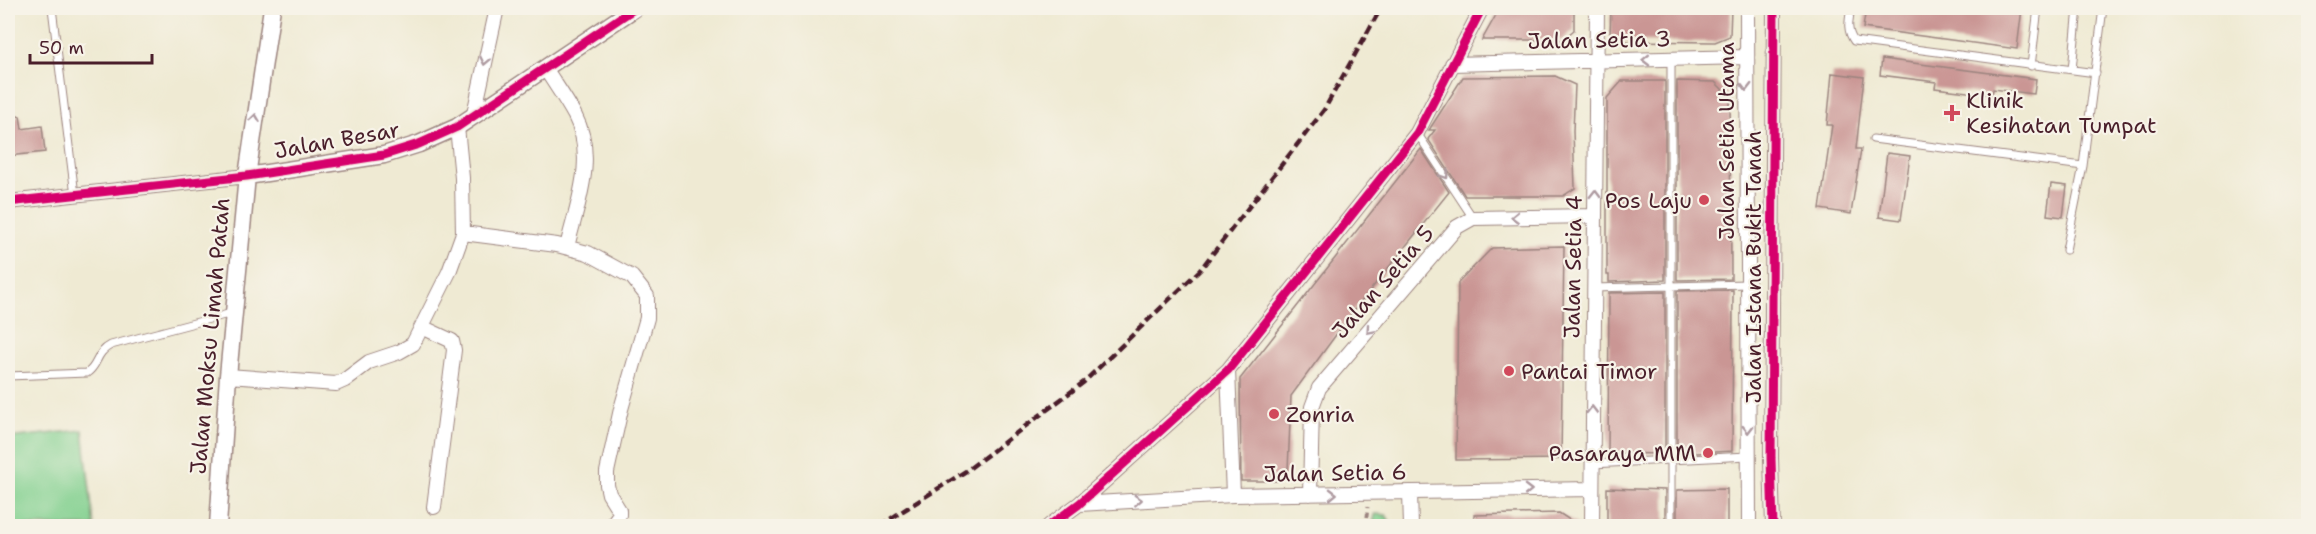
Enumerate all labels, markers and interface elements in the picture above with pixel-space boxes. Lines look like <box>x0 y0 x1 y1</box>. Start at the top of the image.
street label: Jalan Setia 3 <box>1527 24 1671 56</box>
scale bar <box>30 27 152 65</box>
text: 50 m <box>39 36 84 60</box>
street label: Jalan Setia Utama <box>1712 42 1741 240</box>
one-way arrow <box>1641 53 1650 66</box>
one-way arrow <box>480 55 493 65</box>
one-way arrow <box>1740 82 1752 91</box>
place label: Klinik Kesihatan Tumpat <box>1966 86 2157 140</box>
marker: Klinik Kesihatan Tumpat <box>1943 104 1961 122</box>
one-way arrow <box>249 113 261 123</box>
street label: Jalan Besar <box>272 115 402 165</box>
street label: Jalan Istana Bukit Tanah <box>1739 130 1768 404</box>
one-way arrow <box>1438 169 1449 180</box>
place label: Pos Laju <box>1605 186 1692 215</box>
one-way arrow <box>1588 189 1601 198</box>
marker: Pos Laju <box>1697 193 1711 207</box>
street label: Jalan Setia 4 <box>1557 195 1589 339</box>
street label: Jalan Moksu Limah Patah <box>183 196 237 476</box>
one-way arrow <box>1510 211 1519 223</box>
street label: Jalan Setia 5 <box>1326 219 1440 345</box>
one-way arrow <box>1366 323 1377 334</box>
place label: Pantai Timor <box>1521 357 1657 386</box>
marker: Pantai Timor <box>1502 364 1516 378</box>
place label: Zonria <box>1286 400 1354 429</box>
one-way arrow <box>1586 405 1598 414</box>
marker: Zonria <box>1267 407 1281 421</box>
one-way arrow <box>1742 424 1754 433</box>
place label: Pasaraya MM <box>1549 439 1696 468</box>
marker: Pasaraya MM <box>1701 446 1715 460</box>
street label: Jalan Setia 6 <box>1263 457 1407 489</box>
one-way arrow <box>1523 484 1532 497</box>
one-way arrow <box>1328 487 1337 500</box>
one-way arrow <box>1133 494 1142 507</box>

